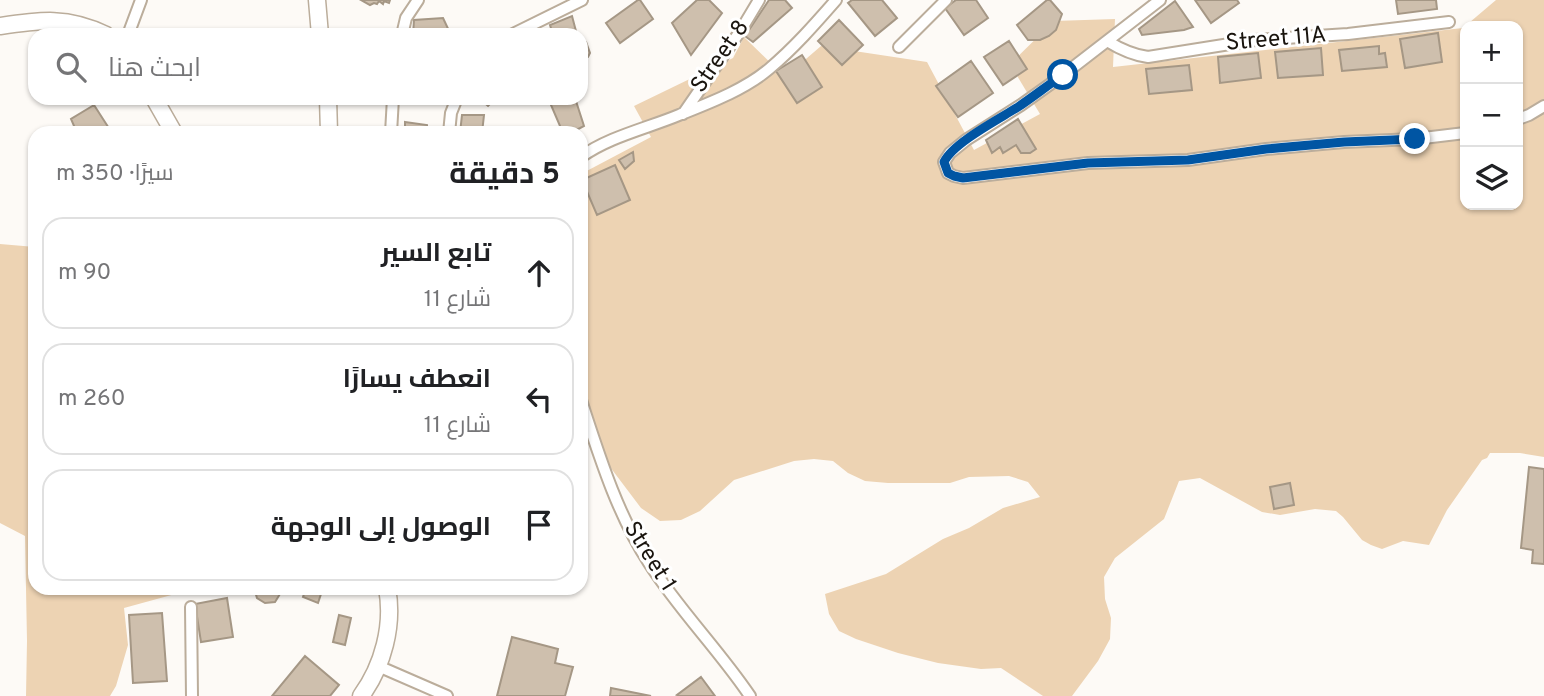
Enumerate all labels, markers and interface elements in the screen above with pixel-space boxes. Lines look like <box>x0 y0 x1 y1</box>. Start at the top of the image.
street label: Street 8 <box>685 15 757 99</box>
street label: Street 11A <box>1225 21 1327 59</box>
map controls <box>1460 21 1523 210</box>
button: + <box>1460 21 1523 84</box>
search box <box>28 28 588 105</box>
icon: search <box>52 48 90 86</box>
text: ابحث هنا <box>108 53 201 86</box>
route start <box>1047 59 1078 90</box>
button: − <box>1460 84 1523 147</box>
route end <box>1399 123 1430 154</box>
button: layers <box>1460 147 1523 210</box>
text: 5 دقيقة <box>449 157 560 194</box>
text: سيرًا · 350 m <box>56 160 173 189</box>
text: تابع السير <box>381 238 491 271</box>
icon: ahead <box>520 254 558 292</box>
text: 90 m <box>58 259 111 288</box>
text: شارع 11 <box>424 286 491 315</box>
text: انعطف يسارًا <box>343 364 491 397</box>
icon: left <box>520 380 558 418</box>
text: 260 m <box>58 385 125 414</box>
text: شارع 11 <box>424 412 491 441</box>
icon: arrive <box>520 506 558 544</box>
text: الوصول إلى الوجهة <box>271 512 491 545</box>
street label: Street 1 <box>616 517 682 597</box>

